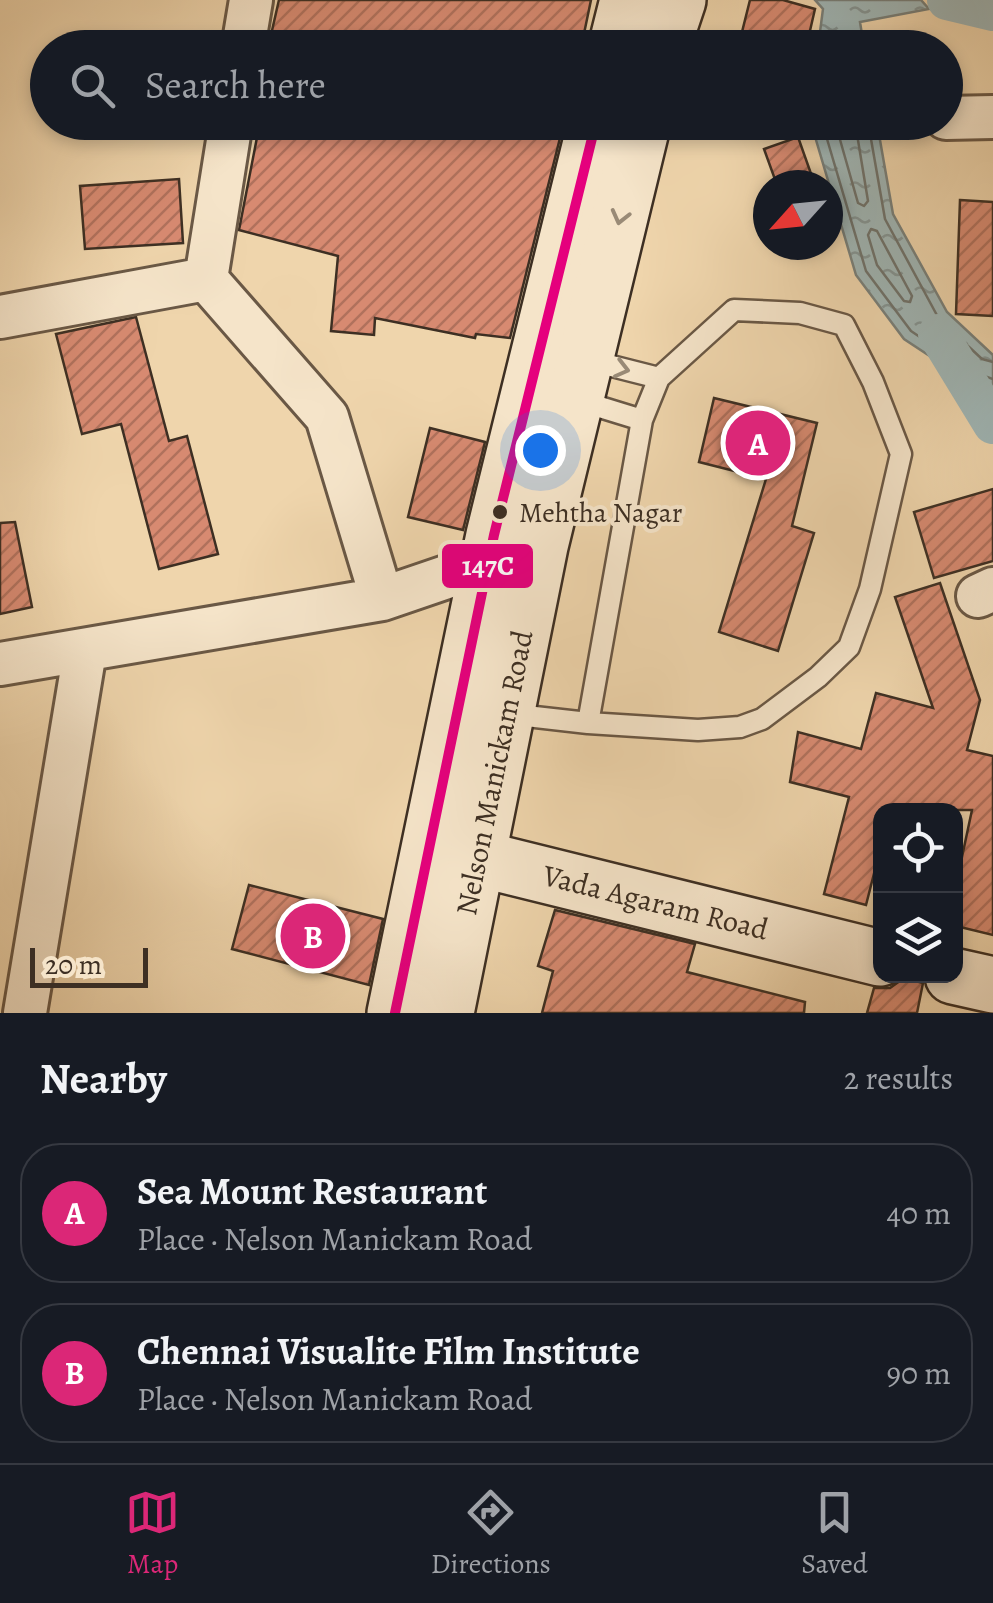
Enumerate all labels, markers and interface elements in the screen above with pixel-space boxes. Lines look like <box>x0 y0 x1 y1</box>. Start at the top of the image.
search box <box>30 30 963 140</box>
icon: search <box>65 58 120 113</box>
text: Search here <box>145 59 326 111</box>
north arrow <box>753 170 843 260</box>
one-way arrow <box>611 208 632 225</box>
one-way arrow <box>613 357 630 378</box>
pin: A <box>726 406 790 480</box>
your location <box>515 425 566 476</box>
place label: Mehtha Nagar <box>519 494 683 532</box>
marker: Mehtha Nagar <box>490 502 510 522</box>
line badge: 147C <box>440 542 535 590</box>
text: 147C <box>462 547 514 585</box>
street label: Nelson Manickam Road <box>446 626 543 919</box>
map controls <box>873 803 963 983</box>
button: locate <box>873 803 963 893</box>
street label: Vada Agaram Road <box>538 855 773 950</box>
button: layers <box>873 893 963 983</box>
pin: B <box>280 898 346 974</box>
scale bar <box>30 943 148 988</box>
text: 20 m <box>45 946 102 984</box>
text: Nearby <box>40 1050 167 1107</box>
text: 2 results <box>844 1056 953 1100</box>
text: Sea Mount Restaurant <box>137 1165 487 1217</box>
text: A <box>64 1191 85 1235</box>
text: 40 m <box>886 1191 951 1235</box>
text: Place · Nelson Manickam Road <box>137 1217 533 1261</box>
text: Chennai Visualite Film Institute <box>137 1325 640 1377</box>
text: B <box>64 1351 85 1395</box>
text: 90 m <box>886 1351 951 1395</box>
text: Place · Nelson Manickam Road <box>137 1377 533 1421</box>
tab: Map <box>125 1485 180 1583</box>
tab: Directions <box>431 1485 551 1583</box>
tab: Saved <box>801 1485 868 1583</box>

